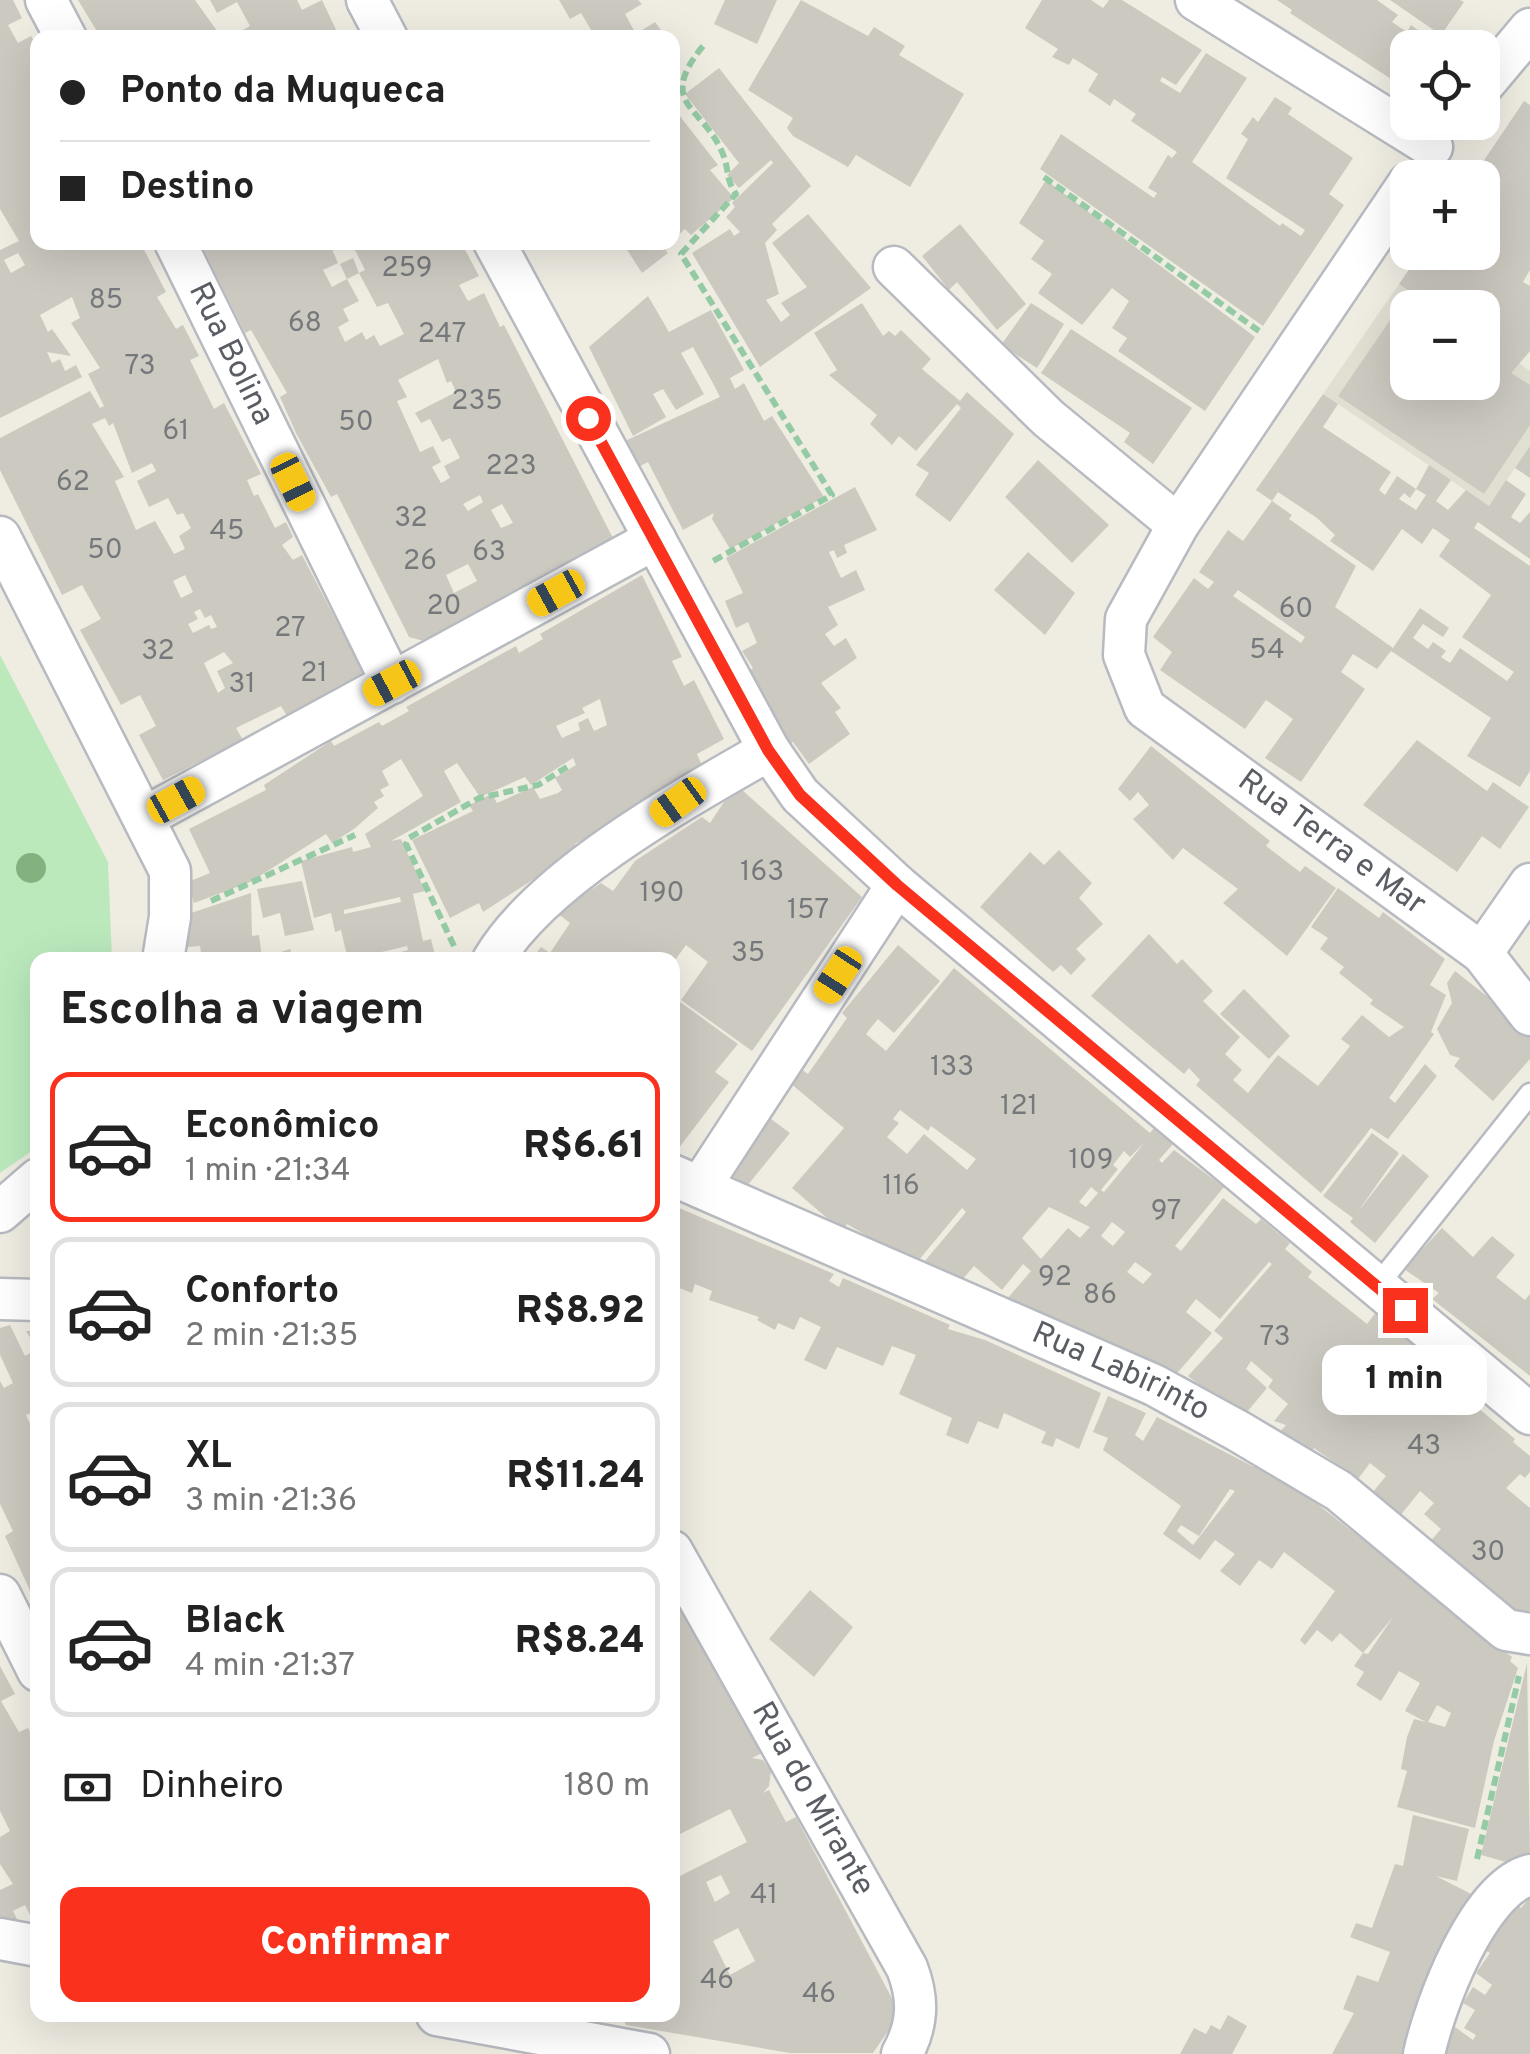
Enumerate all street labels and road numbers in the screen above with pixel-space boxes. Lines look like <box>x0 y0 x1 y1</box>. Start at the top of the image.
street label: Rua Bolina <box>178 276 282 432</box>
street label: Rua Terra e Mar <box>1229 762 1433 925</box>
street label: Rua Labirinto <box>1025 1314 1216 1431</box>
street label: Rua do Mirante <box>741 1695 882 1903</box>

